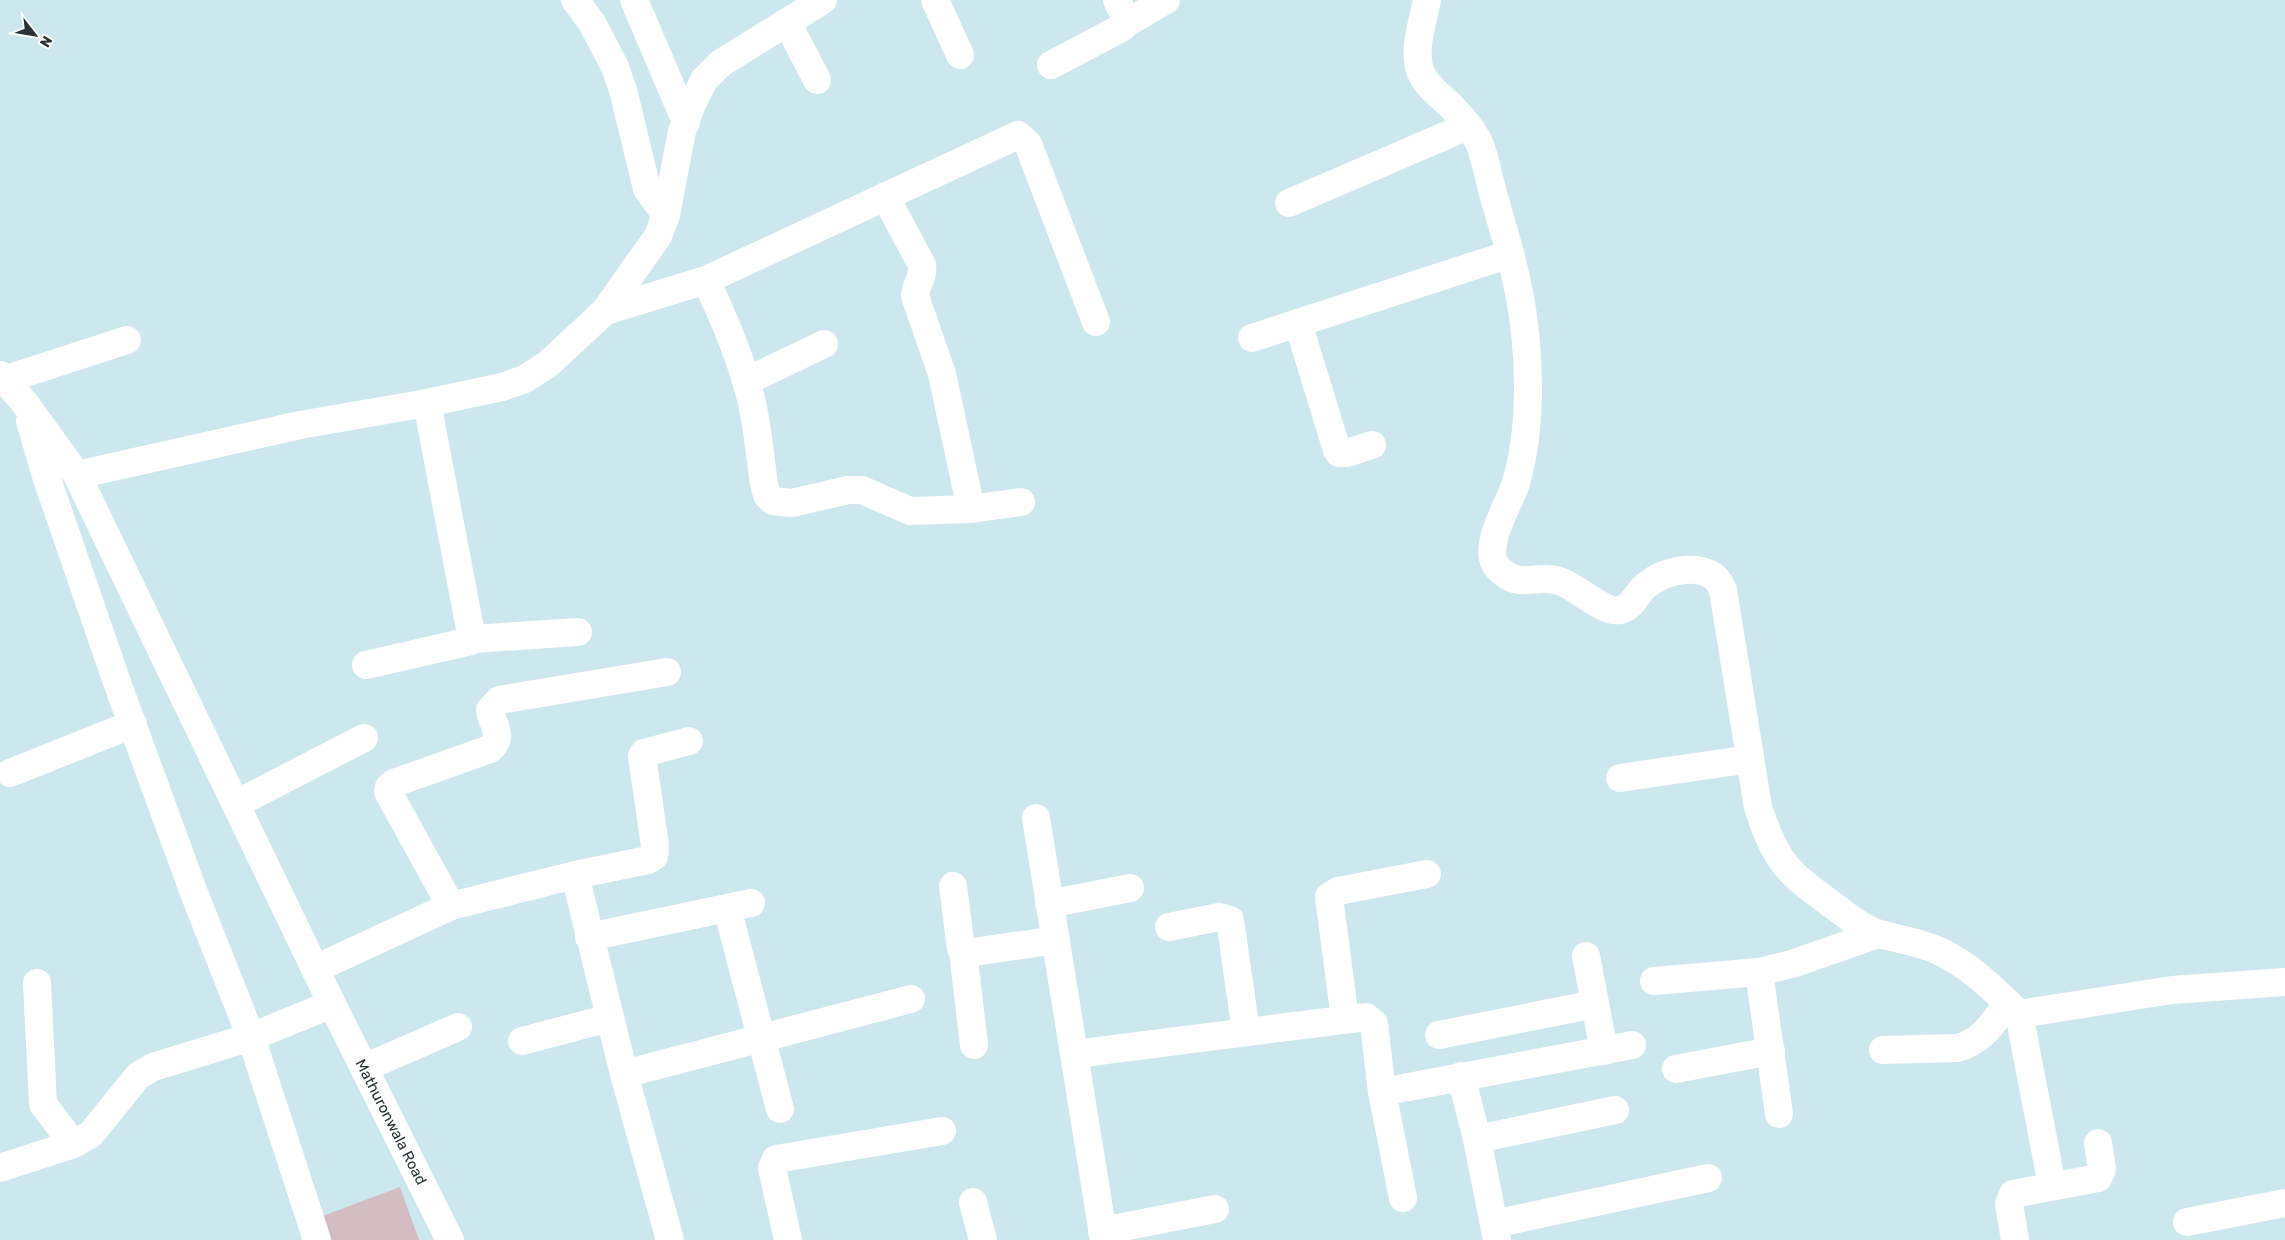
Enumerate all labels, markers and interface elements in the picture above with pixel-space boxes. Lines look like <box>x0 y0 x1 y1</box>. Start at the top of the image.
north arrow <box>10 10 60 60</box>
text: N <box>36 33 56 50</box>
street label: Mathuronwala Road <box>352 1056 430 1188</box>

